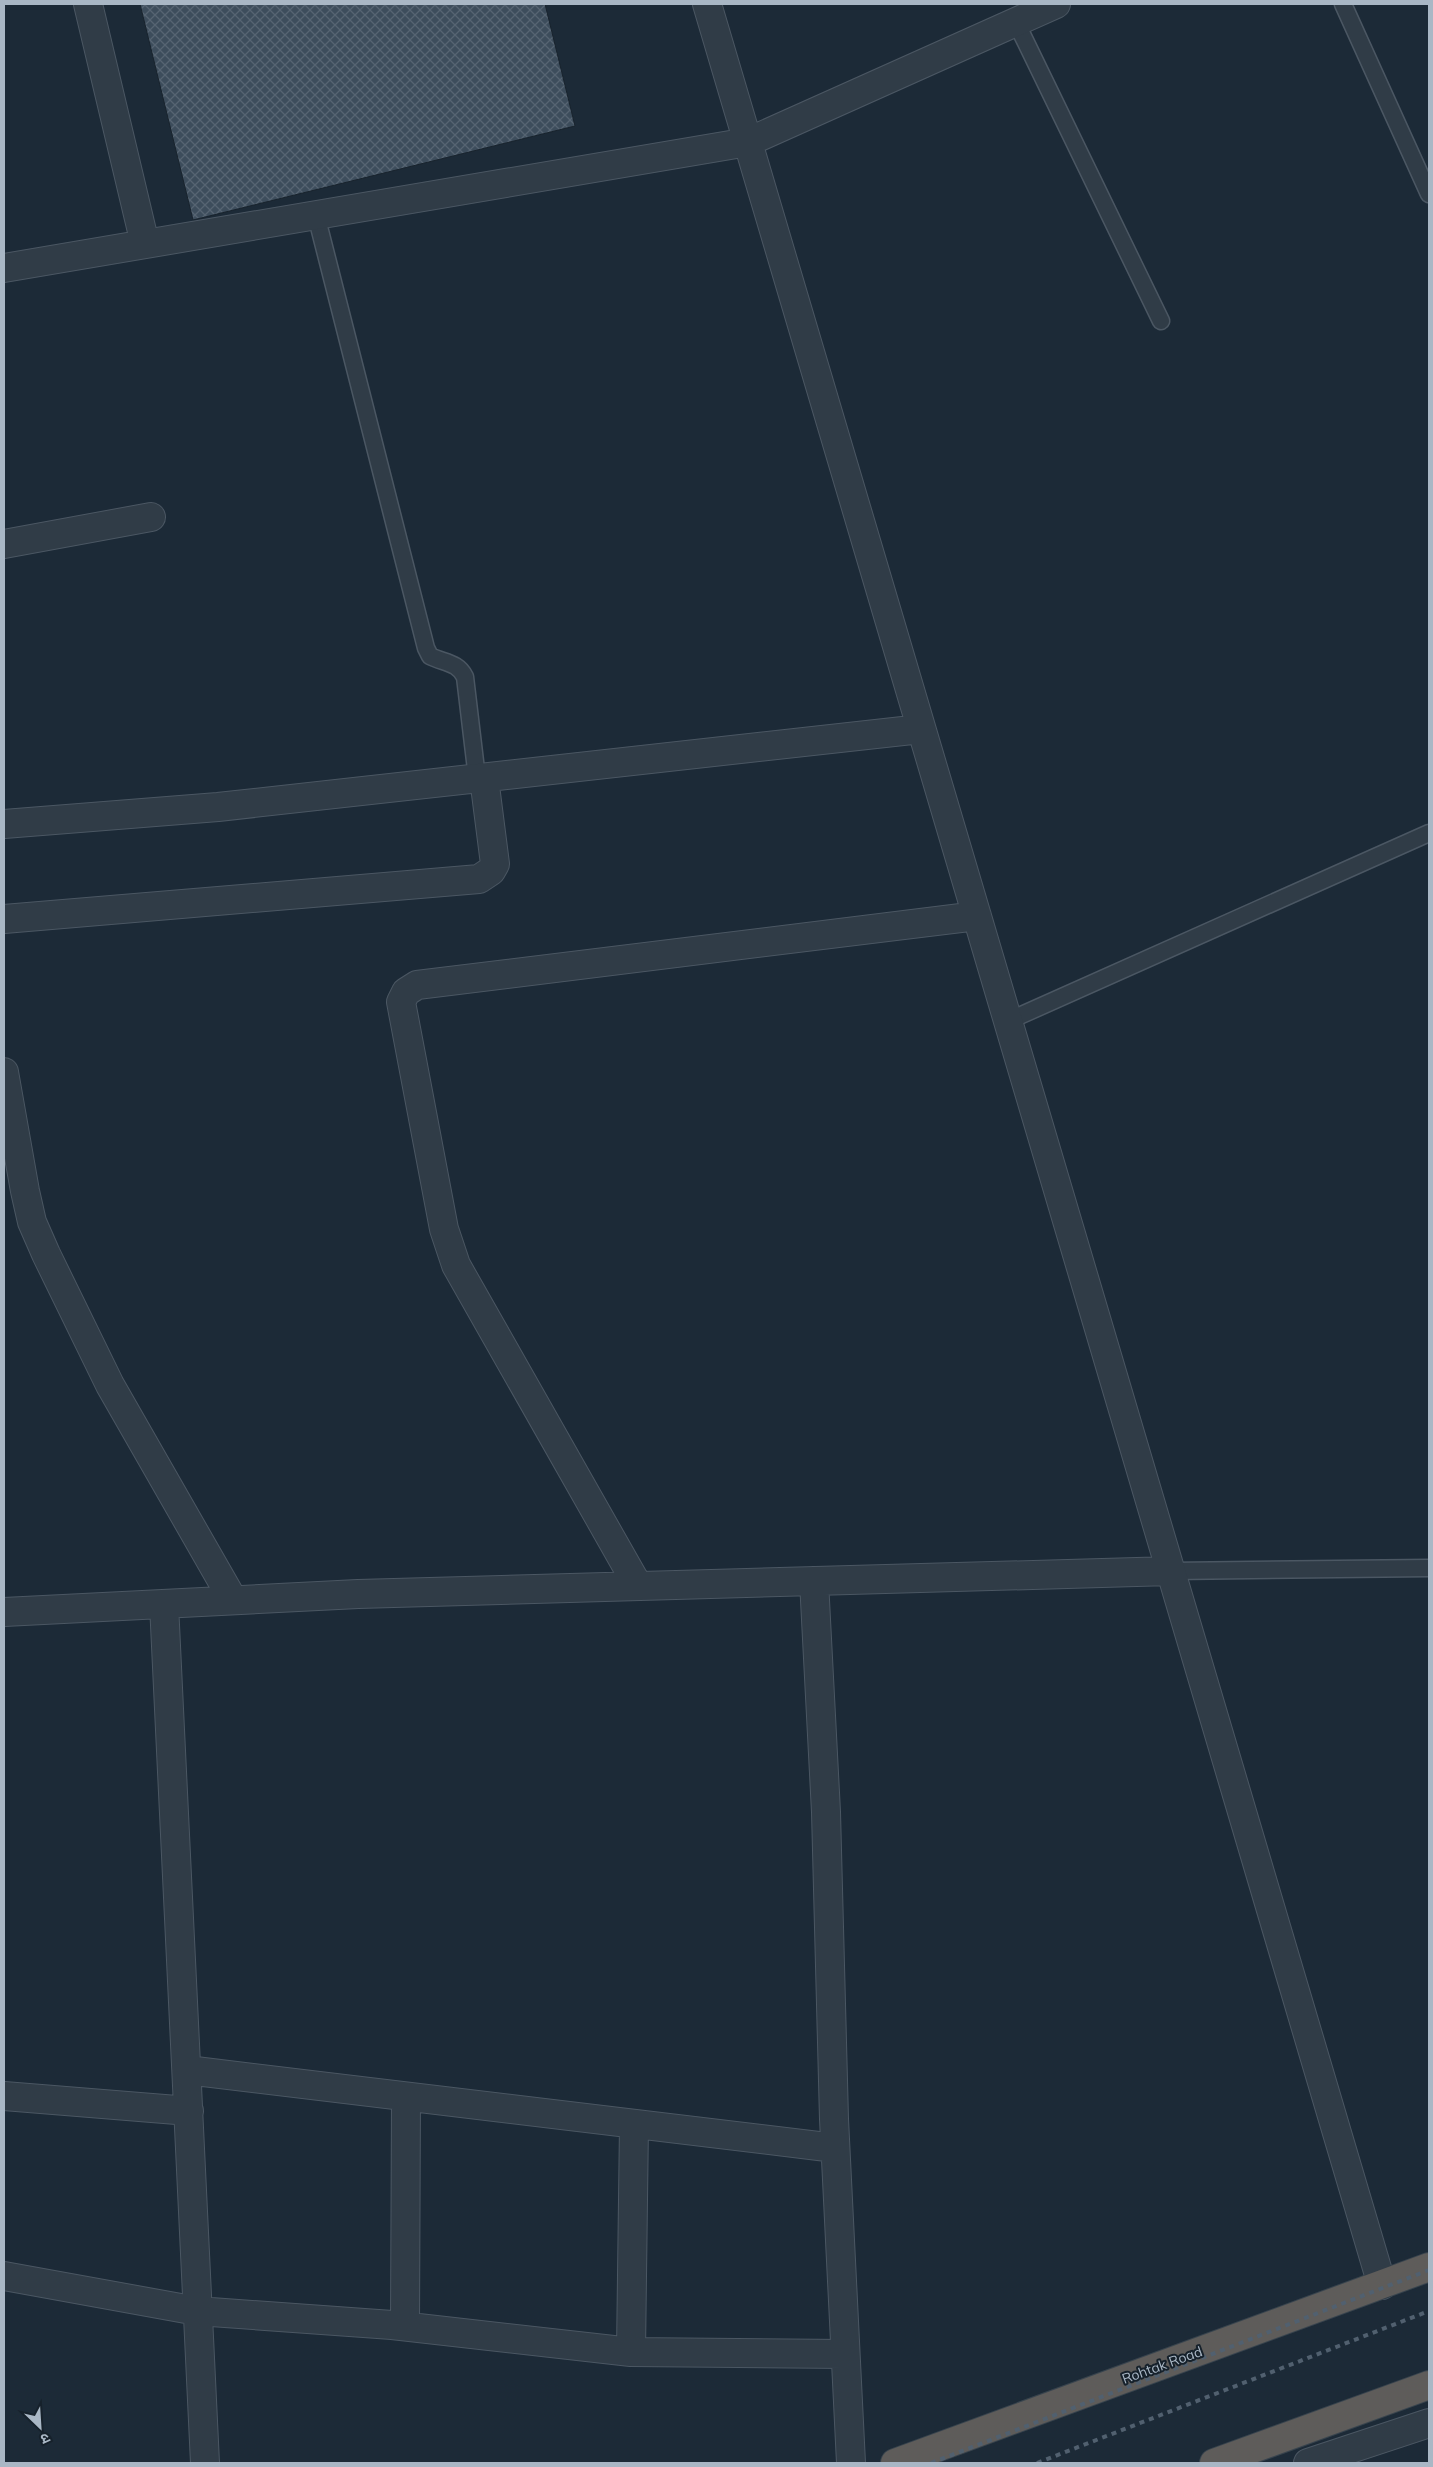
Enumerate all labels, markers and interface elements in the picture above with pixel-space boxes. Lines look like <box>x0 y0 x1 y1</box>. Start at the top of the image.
street label: Rohtak Road <box>1119 2342 1205 2388</box>
north arrow <box>15 2402 65 2452</box>
text: उ <box>37 2429 53 2449</box>

